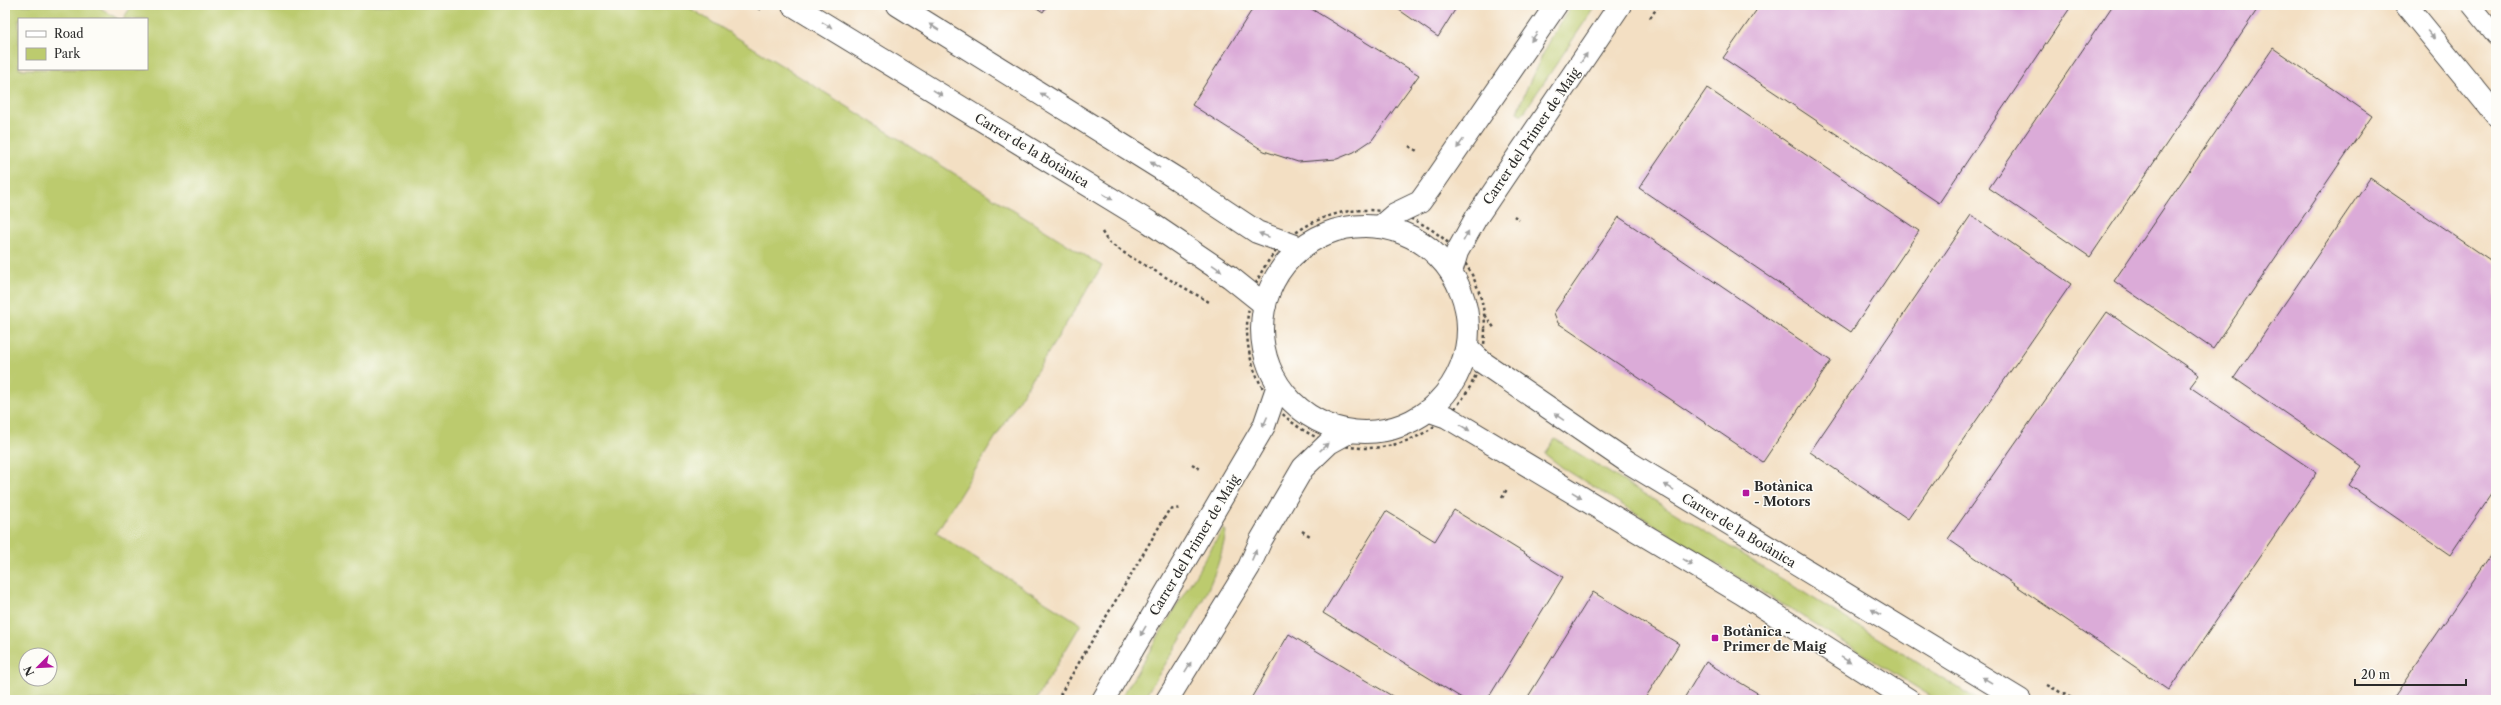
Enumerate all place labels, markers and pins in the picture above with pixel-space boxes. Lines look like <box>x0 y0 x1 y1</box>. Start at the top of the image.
place label: Botànica - Motors <box>1754 478 1813 509</box>
marker: Botànica - Motors <box>1741 488 1751 498</box>
place label: Botànica - Primer de Maig <box>1723 623 1827 654</box>
marker: Botànica - Primer de Maig <box>1710 633 1720 643</box>

